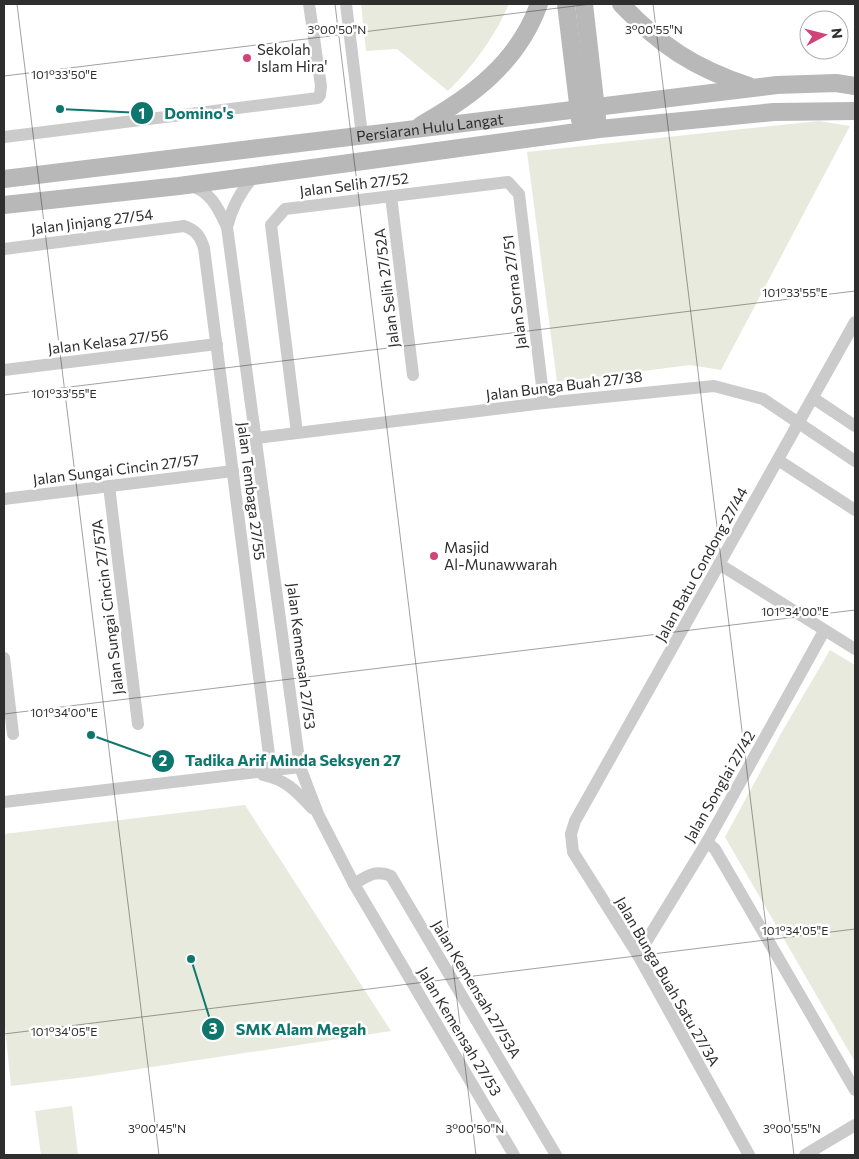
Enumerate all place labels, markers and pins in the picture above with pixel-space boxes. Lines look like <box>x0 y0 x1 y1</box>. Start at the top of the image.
place label: Sekolah Islam Hira' <box>257 40 327 75</box>
marker: Sekolah Islam Hira' <box>241 52 253 64</box>
callout: Domino's <box>130 98 244 129</box>
place label: Masjid Al-Munawwarah <box>444 538 557 573</box>
marker: Masjid Al-Munawwarah <box>428 550 440 562</box>
callout: Tadika Arif Minda Seksyen 27 <box>150 745 411 776</box>
callout: SMK Alam Megah <box>201 1014 377 1045</box>

